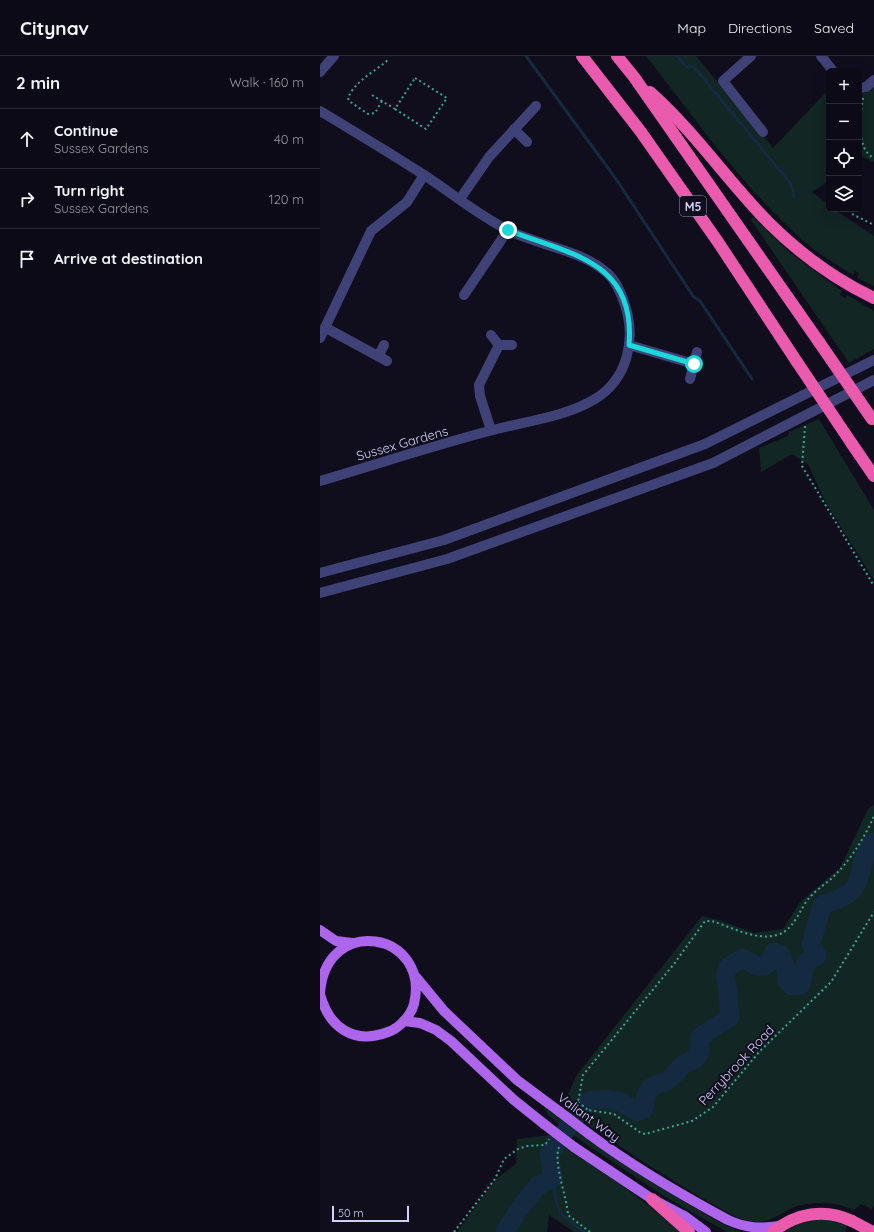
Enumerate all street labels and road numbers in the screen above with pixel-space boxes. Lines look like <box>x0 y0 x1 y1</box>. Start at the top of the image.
road number: M5 <box>680 196 706 216</box>
street label: Sussex Gardens <box>354 422 450 464</box>
street label: Perrybrook Road <box>695 1022 777 1108</box>
street label: Valiant Way <box>555 1089 623 1145</box>

